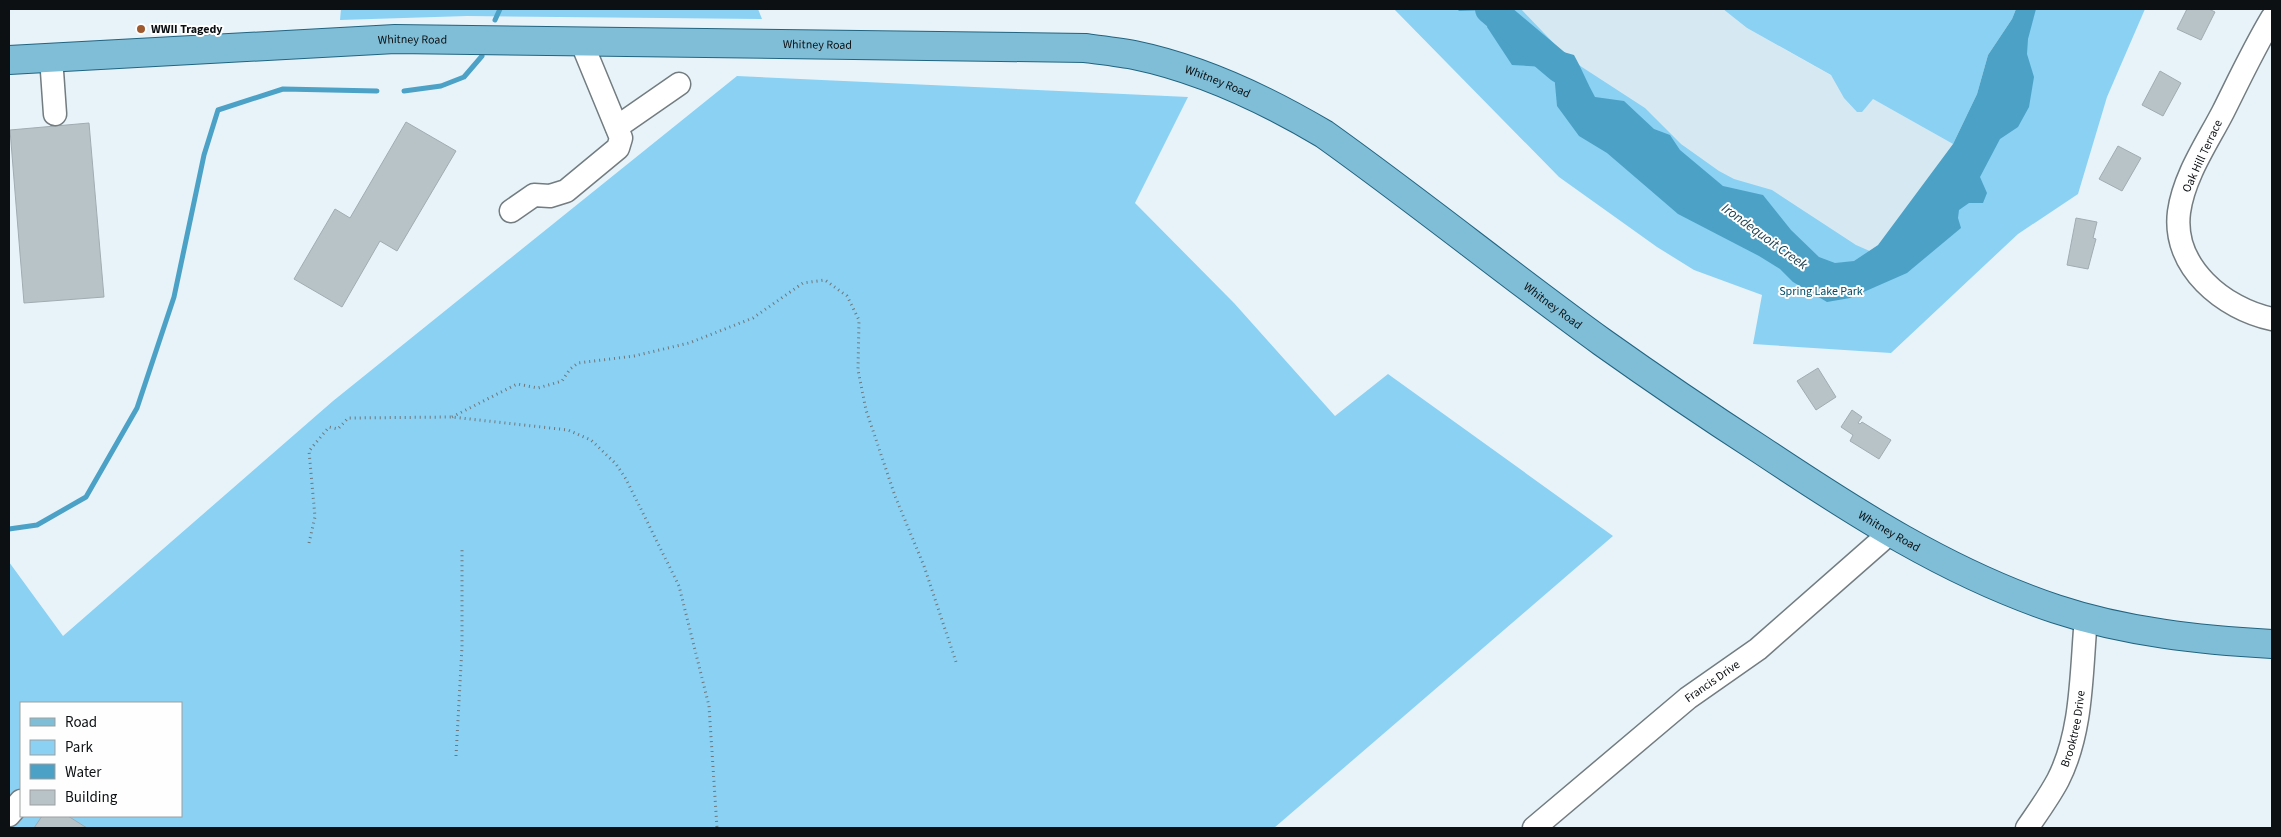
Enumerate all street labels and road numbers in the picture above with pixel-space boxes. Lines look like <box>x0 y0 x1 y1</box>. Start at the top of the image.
street label: Whitney Road <box>377 31 447 49</box>
street label: Whitney Road <box>783 36 852 54</box>
street label: Whitney Road <box>1182 61 1253 103</box>
street label: Oak Hill Terrace <box>2178 117 2227 195</box>
street label: Whitney Road <box>1520 279 1585 334</box>
street label: Whitney Road <box>1855 507 1923 556</box>
street label: Francis Drive <box>1681 656 1744 707</box>
street label: Brooktree Drive <box>2057 689 2090 770</box>

